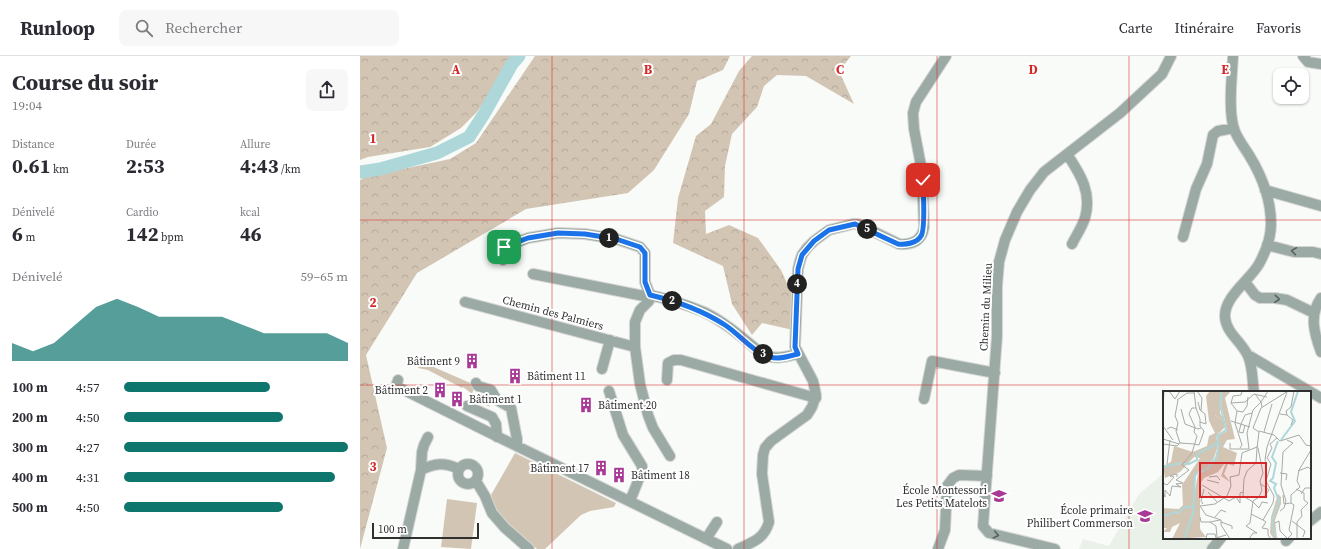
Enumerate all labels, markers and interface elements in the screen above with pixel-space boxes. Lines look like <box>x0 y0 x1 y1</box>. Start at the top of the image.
search box <box>119 10 399 46</box>
text: Runloop <box>20 15 95 41</box>
icon: search <box>133 17 155 39</box>
text: Rechercher <box>165 17 242 38</box>
text: Carte <box>1119 18 1153 38</box>
text: Itinéraire <box>1175 18 1234 38</box>
text: Favoris <box>1256 18 1301 38</box>
text: A <box>452 61 461 78</box>
text: B <box>644 61 653 78</box>
text: C <box>836 61 844 78</box>
text: D <box>1028 61 1038 78</box>
text: E <box>1221 61 1229 78</box>
text: Course du soir <box>12 67 158 97</box>
map controls <box>1273 68 1309 104</box>
button: locate <box>1273 68 1309 104</box>
button: share <box>306 69 348 111</box>
text: 19:04 <box>12 97 42 114</box>
text: 1 <box>369 130 377 147</box>
text: Distance <box>12 137 55 152</box>
text: Durée <box>126 137 156 152</box>
text: Allure <box>240 137 270 152</box>
text: 0.61 <box>12 152 51 180</box>
text: 2:53 <box>126 152 165 180</box>
text: 4:43 <box>240 152 279 180</box>
text: km <box>51 162 69 177</box>
text: /km <box>279 162 301 177</box>
pin <box>906 163 940 197</box>
icon: check <box>912 169 934 191</box>
text: Dénivelé <box>12 205 55 220</box>
text: Cardio <box>126 205 159 220</box>
text: kcal <box>240 205 260 220</box>
pin: 5 <box>857 219 877 239</box>
text: 6 <box>12 220 23 248</box>
text: 142 <box>126 220 159 248</box>
text: 46 <box>240 220 262 248</box>
text: 5 <box>864 221 870 236</box>
pin: 1 <box>599 228 619 248</box>
text: m <box>23 230 35 245</box>
text: bpm <box>159 230 184 245</box>
pin <box>487 230 521 264</box>
text: 1 <box>606 230 612 245</box>
icon: arrive <box>493 236 515 258</box>
one-way arrow <box>1291 247 1297 256</box>
street label: Chemin du Milieu <box>976 262 996 352</box>
text: Dénivelé <box>12 268 63 285</box>
text: 59–65 m <box>301 268 348 285</box>
pin: 4 <box>787 274 807 294</box>
text: 4 <box>794 276 800 291</box>
pin: 2 <box>662 291 682 311</box>
street label: Chemin des Palmiers <box>501 292 605 334</box>
text: 2 <box>669 293 675 308</box>
text: 2 <box>369 294 377 311</box>
one-way arrow <box>1274 294 1280 303</box>
pin: 3 <box>753 344 773 364</box>
text: 3 <box>760 346 766 361</box>
building icon: Bâtiment 9 <box>463 352 481 370</box>
place label: Bâtiment 9 <box>407 354 460 369</box>
building icon: Bâtiment 11 <box>506 367 524 385</box>
place label: Bâtiment 11 <box>527 369 586 384</box>
text: 100 m <box>12 379 48 396</box>
text: 4:57 <box>76 379 99 396</box>
building icon: Bâtiment 2 <box>431 381 449 399</box>
place label: Bâtiment 2 <box>375 383 429 398</box>
building icon: Bâtiment 1 <box>448 390 466 408</box>
inset map <box>1163 391 1311 539</box>
place label: Bâtiment 1 <box>469 392 522 407</box>
building icon: Bâtiment 20 <box>577 396 595 414</box>
place label: Bâtiment 20 <box>598 398 657 413</box>
text: 200 m <box>12 409 48 426</box>
text: 4:50 <box>76 409 99 426</box>
text: 300 m <box>12 439 48 456</box>
text: 4:27 <box>76 439 99 456</box>
text: 3 <box>369 458 377 475</box>
building icon: Bâtiment 17 <box>592 459 610 477</box>
place label: Bâtiment 17 <box>530 461 589 476</box>
building icon: Bâtiment 18 <box>610 466 628 484</box>
place label: Bâtiment 18 <box>631 468 690 483</box>
text: 400 m <box>12 469 48 486</box>
text: 4:31 <box>76 469 99 486</box>
place label: École Montessori Les Petits Matelots <box>896 483 987 511</box>
school or university icon: École Montessori Les Petits Matelots <box>990 487 1008 505</box>
text: 500 m <box>12 499 48 516</box>
text: 4:50 <box>76 499 99 516</box>
place label: École primaire Philibert Commerson <box>1027 503 1133 531</box>
school or university icon: École primaire Philibert Commerson <box>1136 507 1154 525</box>
scale bar <box>372 521 479 540</box>
text: 100 m <box>378 522 407 537</box>
one-way arrow <box>993 530 1000 538</box>

